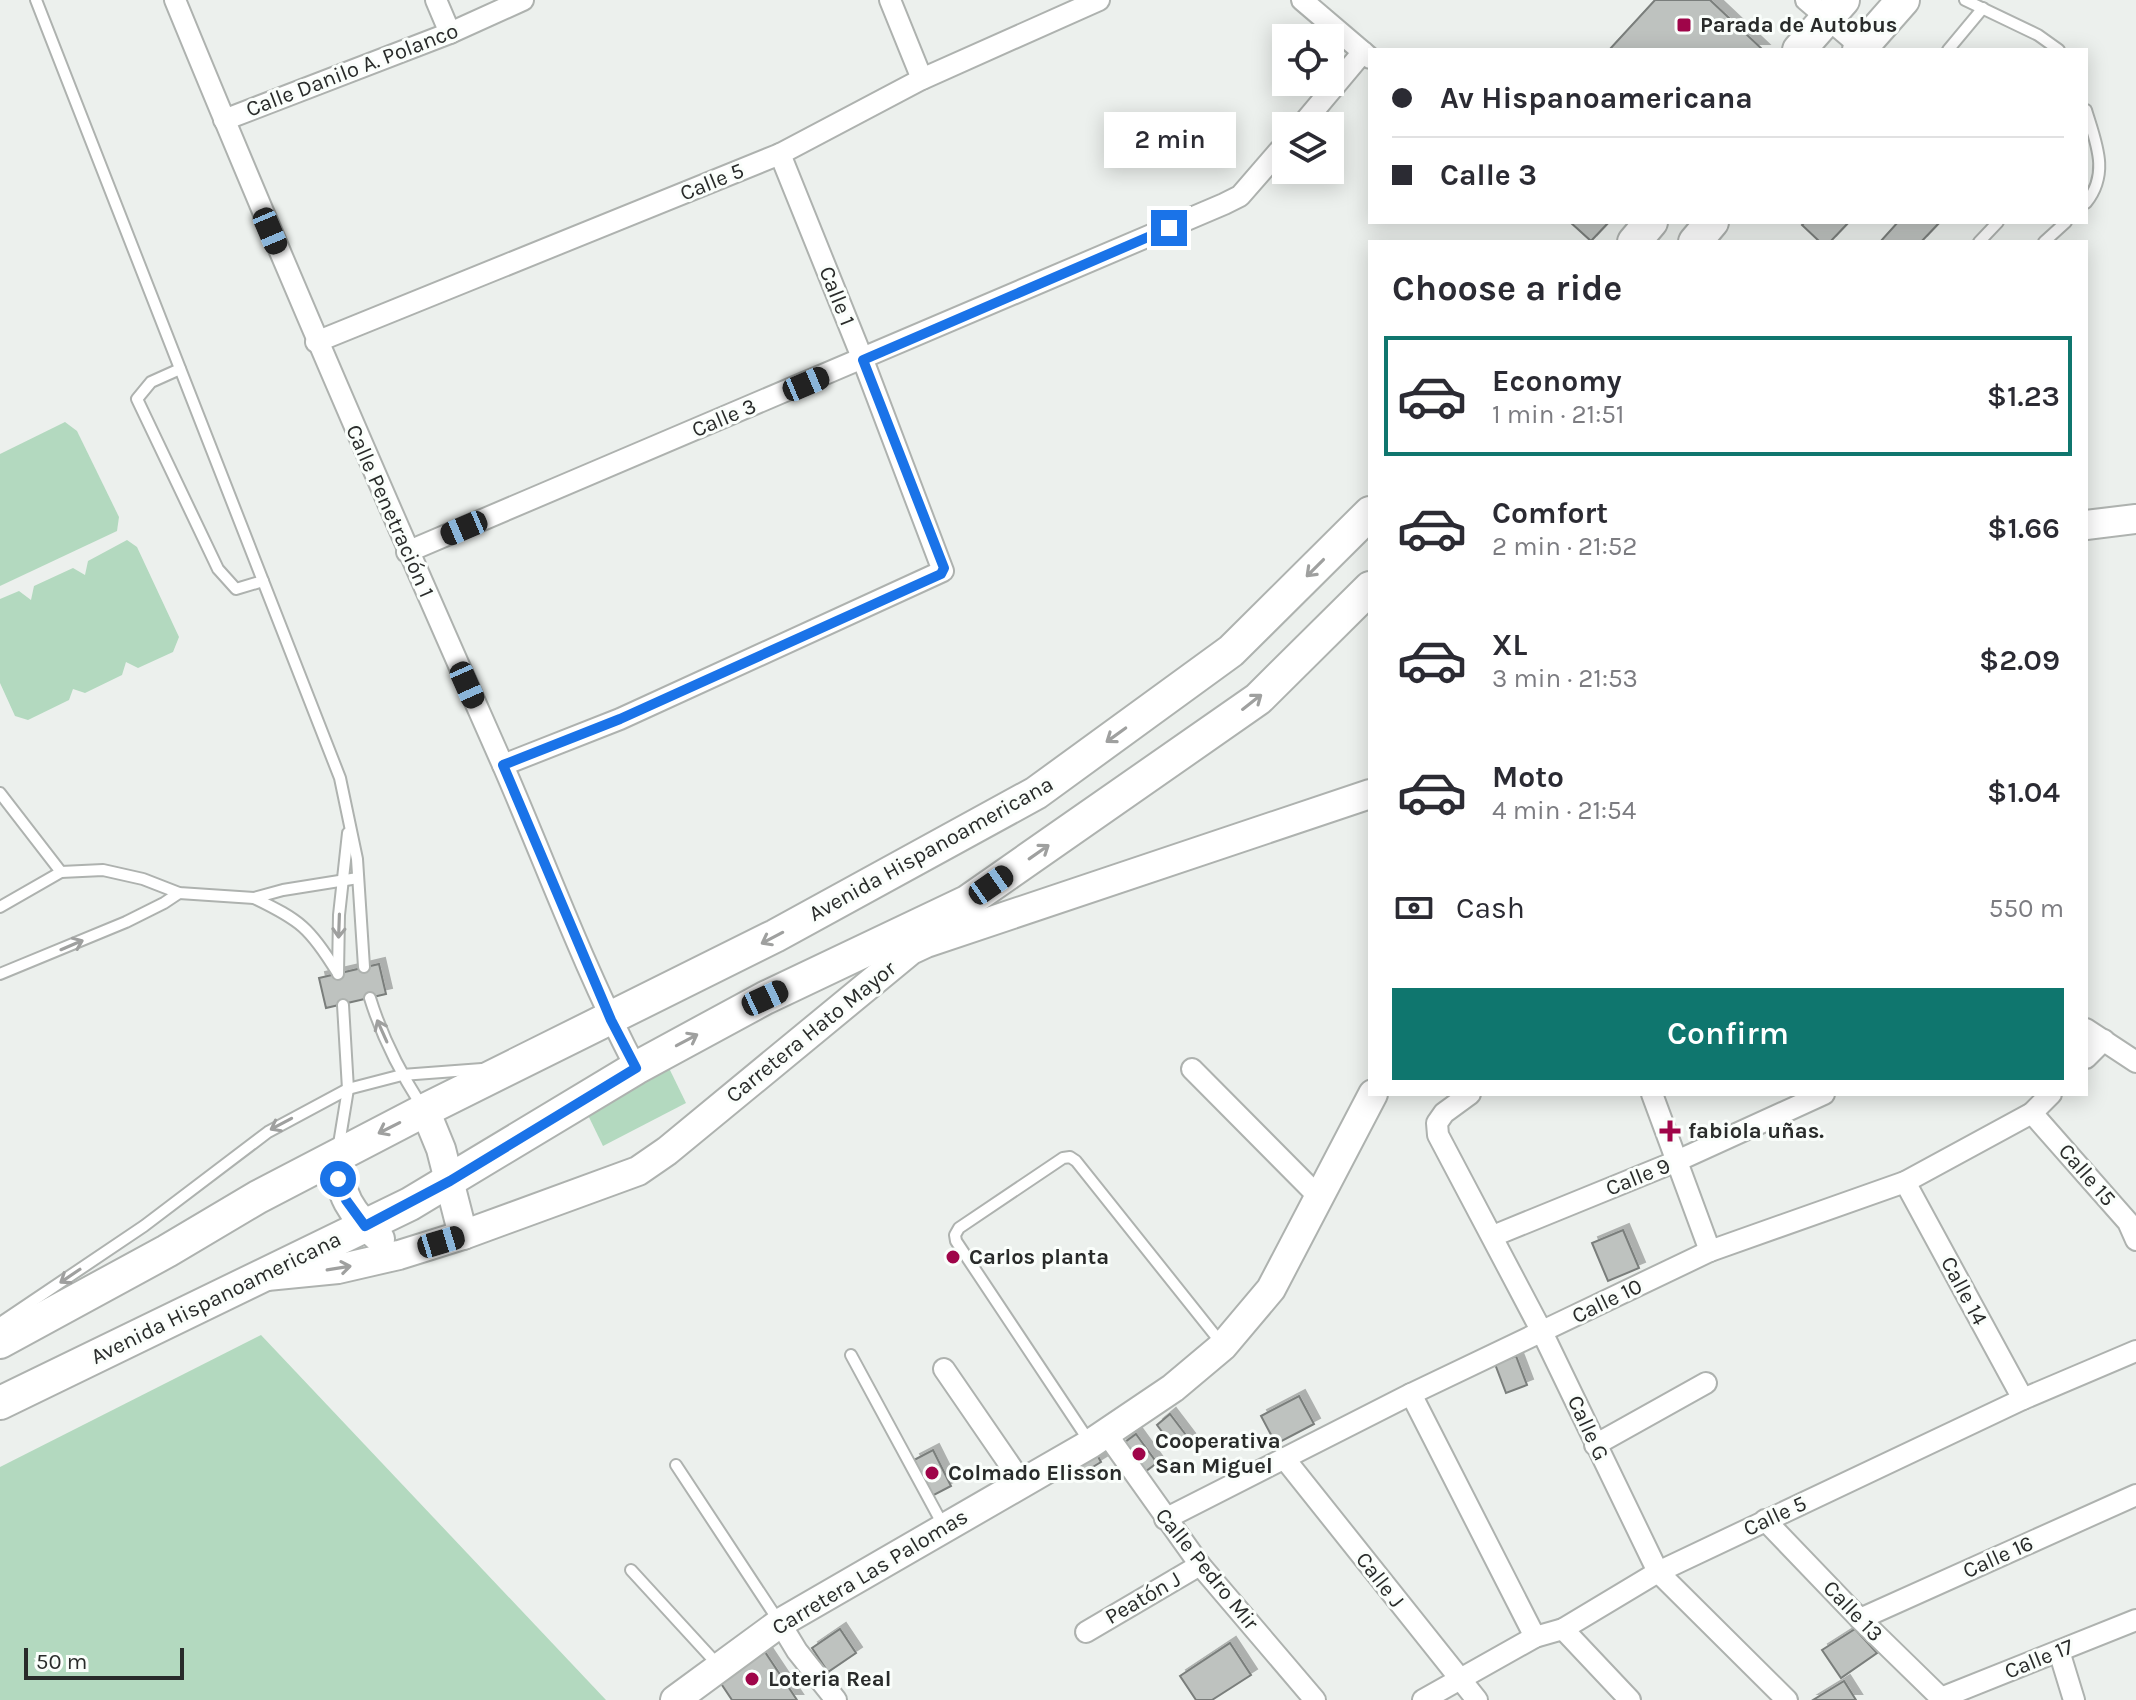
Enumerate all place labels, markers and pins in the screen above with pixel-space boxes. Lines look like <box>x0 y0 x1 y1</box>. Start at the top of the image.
place label: Parada de Autobus <box>1700 12 1897 38</box>
marker: Parada de Autobus <box>1675 16 1693 34</box>
place label: fabiola uñas. <box>1688 1118 1824 1144</box>
marker: fabiola uñas. <box>1659 1120 1681 1142</box>
place label: Carlos planta <box>969 1244 1109 1270</box>
marker: Carlos planta <box>944 1248 962 1266</box>
place label: Cooperativa San Miguel <box>1155 1428 1281 1479</box>
marker: Cooperativa San Miguel <box>1130 1445 1148 1463</box>
place label: Colmado Elisson <box>948 1460 1123 1486</box>
marker: Colmado Elisson <box>923 1464 941 1482</box>
place label: Loteria Real <box>768 1666 891 1692</box>
marker: Loteria Real <box>743 1670 761 1688</box>

